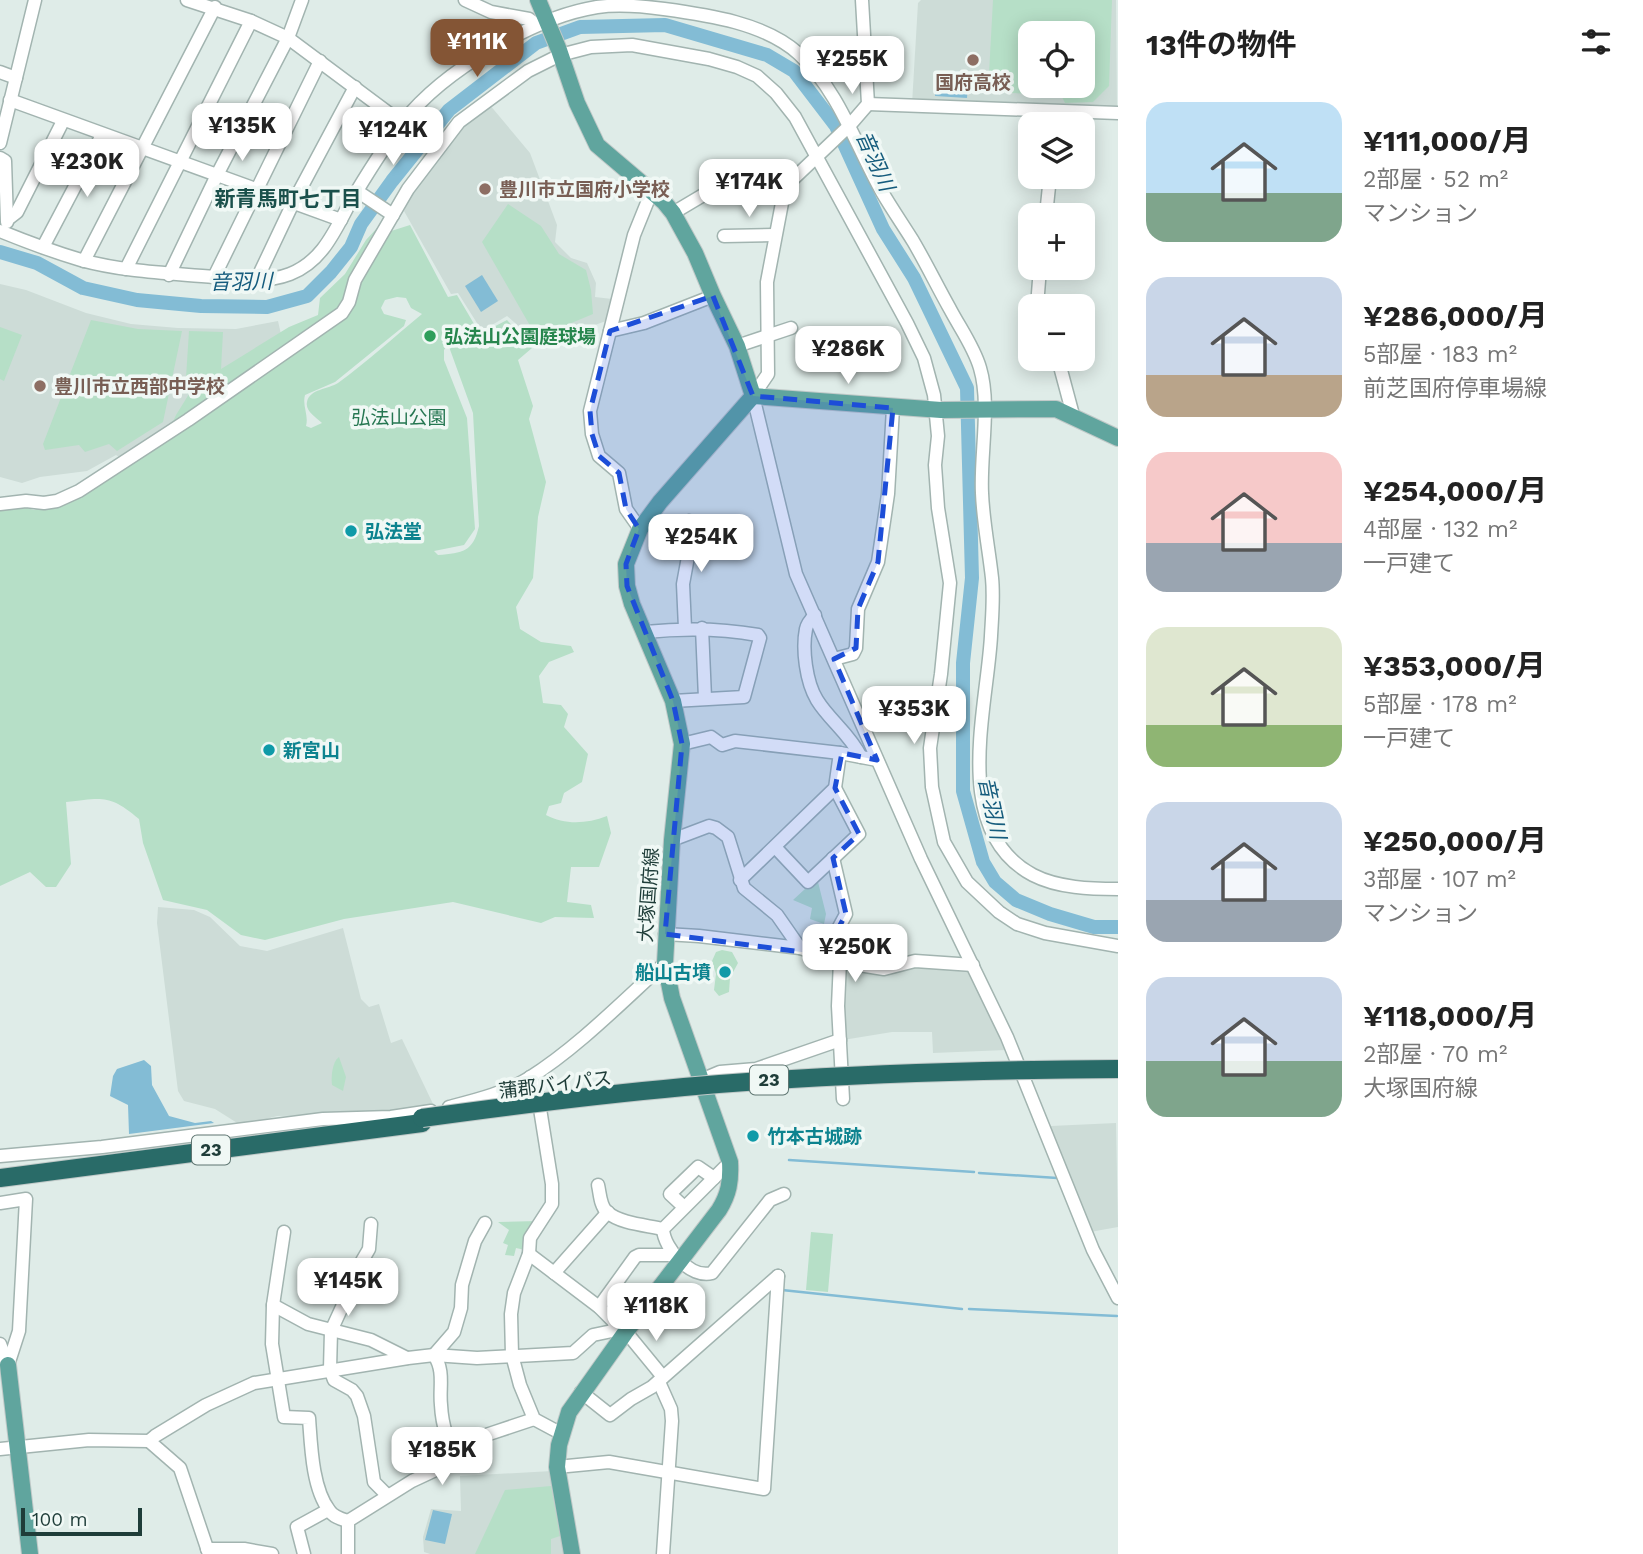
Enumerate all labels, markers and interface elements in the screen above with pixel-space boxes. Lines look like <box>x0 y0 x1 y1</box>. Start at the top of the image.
pin: ¥111K <box>428 20 526 79</box>
map controls <box>1018 21 1095 371</box>
button: locate <box>1018 21 1095 98</box>
icon: filters <box>1577 23 1615 61</box>
text: 13件の物件 <box>1146 27 1297 62</box>
text: ¥111K <box>447 28 508 55</box>
pin: ¥255K <box>803 36 901 96</box>
text: ¥255K <box>816 45 888 72</box>
marker: 国府高校 <box>965 52 981 68</box>
place label: 国府高校 <box>935 71 1011 94</box>
pin: ¥135K <box>193 104 291 163</box>
pin: ¥124K <box>344 108 442 167</box>
text: ¥135K <box>208 112 276 139</box>
button: layers <box>1018 112 1095 189</box>
text: ¥124K <box>358 116 428 143</box>
text: ¥111,000/月 <box>1363 123 1532 158</box>
water label: 音羽川 <box>851 127 901 196</box>
icon: home <box>1202 130 1286 214</box>
pin: ¥230K <box>38 140 136 199</box>
text: ¥230K <box>50 148 124 175</box>
pin: ¥174K <box>700 160 798 219</box>
text: 2部屋 · 52 m² <box>1363 166 1508 193</box>
text: ¥174K <box>715 168 783 195</box>
place label: 豊川市立国府小学校 <box>499 178 670 201</box>
marker: 豊川市立国府小学校 <box>477 181 493 197</box>
district label: 新青馬町七丁目 <box>215 186 362 211</box>
text: マンション <box>1363 200 1478 227</box>
button: + <box>1018 203 1095 280</box>
water label: 音羽川 <box>209 268 275 295</box>
button: − <box>1018 294 1095 371</box>
text: ¥286,000/月 <box>1363 298 1548 333</box>
icon: home <box>1202 305 1286 389</box>
place label: 弘法山公園庭球場 <box>444 325 596 348</box>
pin: ¥286K <box>799 326 897 386</box>
marker: 弘法山公園庭球場 <box>422 328 438 344</box>
text: ¥286K <box>811 335 885 362</box>
text: 5部屋 · 183 m² <box>1363 341 1517 368</box>
place label: 豊川市立西部中学校 <box>54 375 225 398</box>
text: 前芝国府停車場線 <box>1363 375 1547 402</box>
marker: 豊川市立西部中学校 <box>32 378 48 394</box>
park label: 弘法山公園 <box>351 406 447 429</box>
text: ¥254,000/月 <box>1363 473 1547 508</box>
icon: home <box>1202 480 1286 564</box>
pin: ¥254K <box>652 514 750 574</box>
text: 4部屋 · 132 m² <box>1363 516 1517 543</box>
place label: 弘法堂 <box>365 520 422 543</box>
marker: 弘法堂 <box>343 523 359 539</box>
text: ¥254K <box>664 523 738 550</box>
text: 一戸建て <box>1363 550 1455 577</box>
text: ¥353,000/月 <box>1363 648 1546 683</box>
icon: home <box>1202 655 1286 739</box>
pin: ¥353K <box>865 686 963 746</box>
text: 5部屋 · 178 m² <box>1363 691 1517 718</box>
text: ¥353K <box>878 695 950 722</box>
text: 一戸建て <box>1363 725 1455 752</box>
place label: 新宮山 <box>283 739 340 762</box>
marker: 新宮山 <box>261 742 277 758</box>
water label: 音羽川 <box>974 774 1012 843</box>
text: ¥250,000/月 <box>1363 823 1547 858</box>
icon: home <box>1202 830 1286 914</box>
street label: 大塚国府線 <box>634 847 663 943</box>
text: 3部屋 · 107 m² <box>1363 866 1516 893</box>
text: マンション <box>1363 900 1478 927</box>
pin: ¥250K <box>806 925 904 984</box>
text: ¥250K <box>818 933 892 960</box>
place label: 船山古墳 <box>635 961 711 984</box>
marker: 船山古墳 <box>717 964 733 980</box>
text: ¥118,000/月 <box>1363 998 1537 1033</box>
icon: home <box>1202 1005 1286 1089</box>
text: 2部屋 · 70 m² <box>1363 1041 1507 1068</box>
road number: 23 <box>750 1065 788 1094</box>
street label: 蒲郡バイパス <box>497 1066 613 1103</box>
text: 大塚国府線 <box>1363 1075 1478 1102</box>
place label: 竹本古城跡 <box>767 1125 862 1148</box>
marker: 竹本古城跡 <box>745 1128 761 1144</box>
road number: 23 <box>192 1135 230 1164</box>
pin: ¥145K <box>299 1258 397 1318</box>
text: ¥145K <box>313 1267 383 1294</box>
pin: ¥118K <box>607 1284 705 1343</box>
text: ¥118K <box>623 1292 689 1319</box>
pin: ¥185K <box>393 1428 491 1487</box>
text: ¥185K <box>408 1436 477 1463</box>
scale bar <box>21 1505 142 1537</box>
text: 100 m <box>32 1508 88 1531</box>

